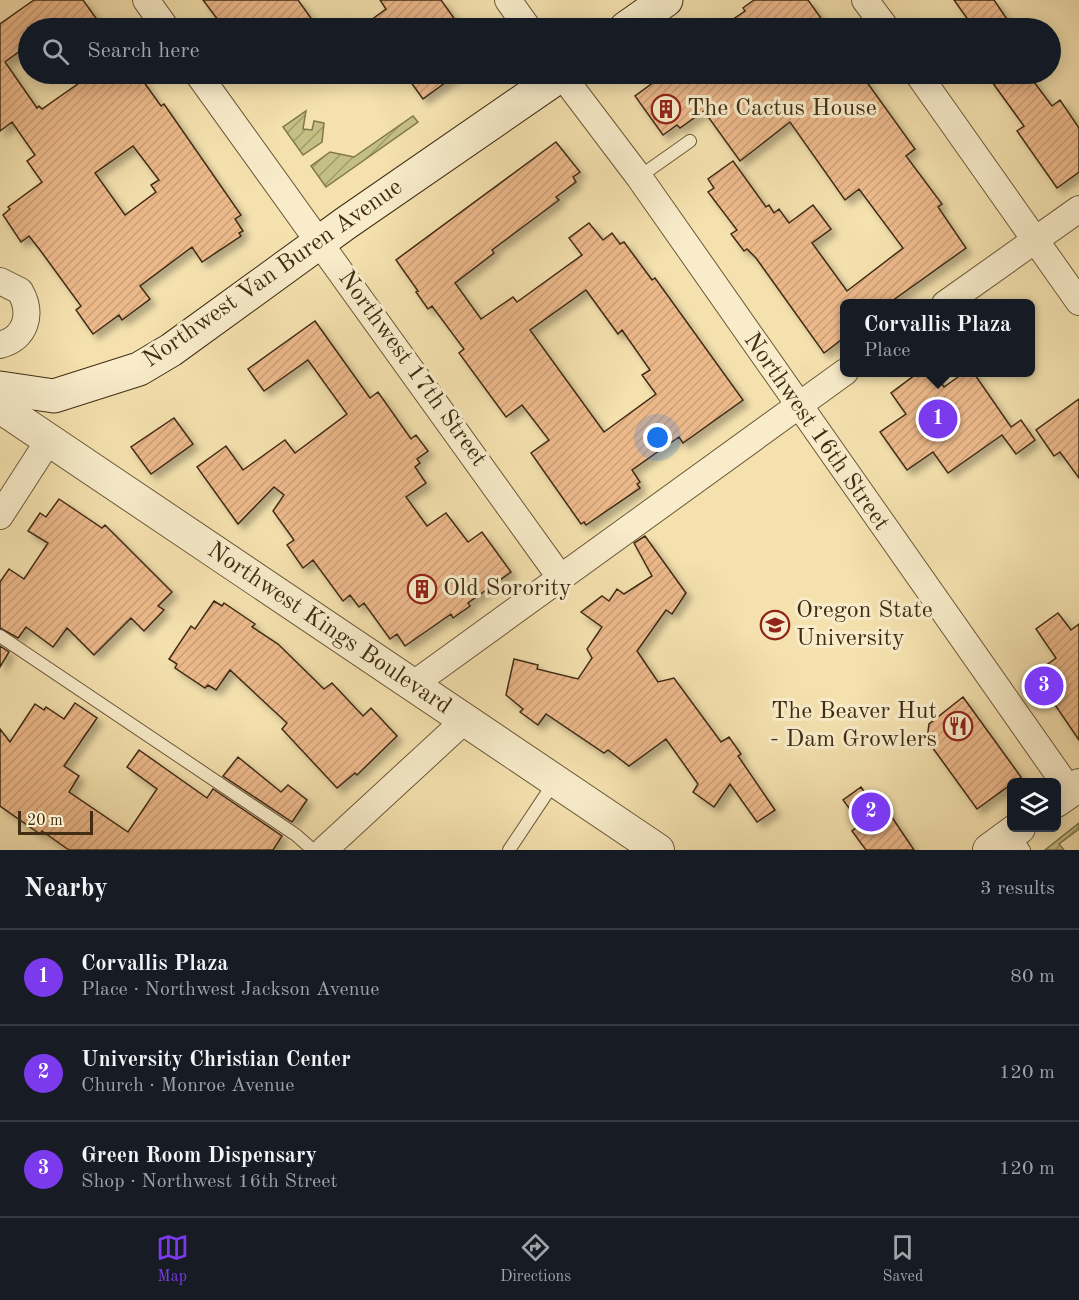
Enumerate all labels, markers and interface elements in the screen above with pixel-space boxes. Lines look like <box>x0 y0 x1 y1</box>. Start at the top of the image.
search box <box>18 18 1061 84</box>
icon: search <box>39 35 72 68</box>
text: Search here <box>87 40 200 62</box>
building icon: The Cactus House <box>650 93 682 125</box>
place label: The Cactus House <box>687 97 877 121</box>
street label: Northwest Van Buren Avenue <box>139 175 407 373</box>
street label: Northwest 17th Street <box>333 267 491 471</box>
popup <box>840 299 1035 377</box>
text: Corvallis Plaza <box>864 314 1011 336</box>
street label: Northwest 16th Street <box>739 329 893 535</box>
text: Place <box>864 341 911 361</box>
pin: 1 <box>918 396 958 442</box>
your location <box>643 423 672 452</box>
street label: Northwest Kings Boulevard <box>203 538 455 720</box>
building icon: Old Sorority <box>406 573 438 605</box>
place label: Old Sorority <box>443 577 572 601</box>
place label: Oregon State University <box>796 599 933 651</box>
school or university icon: Oregon State University <box>759 609 791 641</box>
pin: 3 <box>1024 664 1064 708</box>
place label: The Beaver Hut - Dam Growlers <box>770 700 937 752</box>
restaurant icon: The Beaver Hut - Dam Growlers <box>942 710 974 742</box>
map controls <box>1007 778 1061 832</box>
button: layers <box>1007 778 1061 832</box>
pin: 2 <box>852 790 890 834</box>
scale bar <box>18 808 93 836</box>
text: 20 m <box>27 813 63 829</box>
text: Nearby <box>24 876 108 902</box>
text: 3 results <box>980 879 1055 899</box>
text: Corvallis Plaza <box>81 953 228 975</box>
text: 1 <box>38 967 49 987</box>
text: 80 m <box>1010 967 1055 987</box>
text: Place · Northwest Jackson Avenue <box>81 980 379 1000</box>
text: University Christian Center <box>81 1049 351 1071</box>
text: 2 <box>38 1063 49 1083</box>
text: 120 m <box>999 1063 1055 1083</box>
text: Church · Monroe Avenue <box>81 1076 294 1096</box>
text: Green Room Dispensary <box>81 1145 317 1167</box>
text: 3 <box>38 1159 49 1179</box>
text: 120 m <box>999 1159 1055 1179</box>
text: Shop · Northwest 16th Street <box>81 1172 337 1192</box>
tab: Map <box>156 1231 189 1287</box>
tab: Directions <box>500 1231 571 1287</box>
tab: Saved <box>883 1231 923 1287</box>

